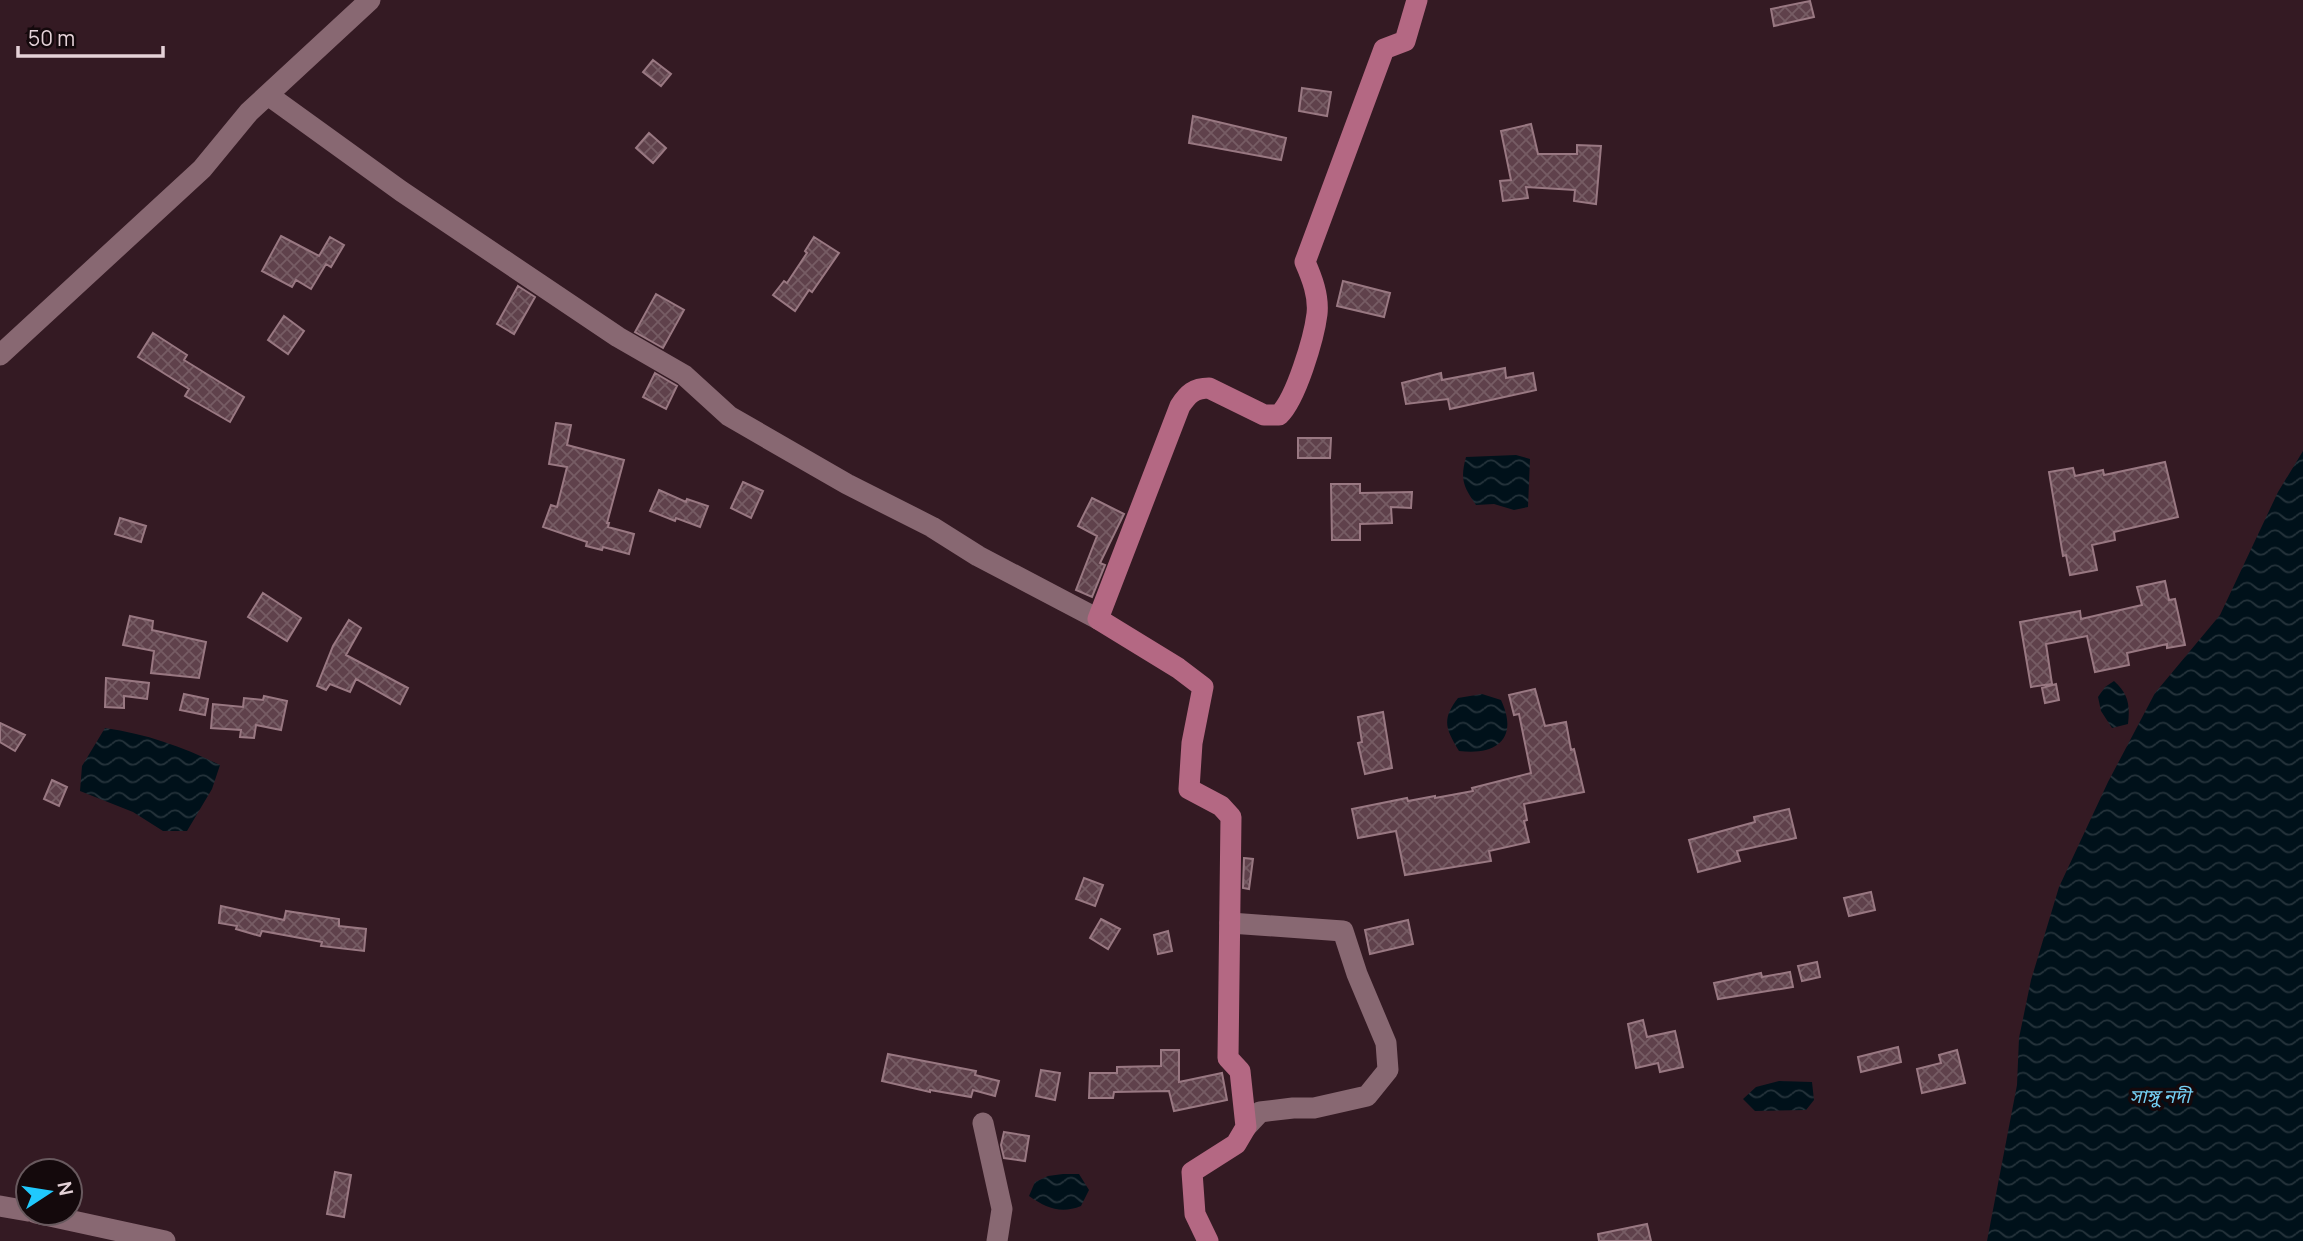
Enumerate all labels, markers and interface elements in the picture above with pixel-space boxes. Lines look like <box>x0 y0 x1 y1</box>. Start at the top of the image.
scale bar <box>18 14 163 58</box>
text: 50 m <box>28 24 75 52</box>
water label: সাঙ্গু নদী <box>2130 1083 2194 1109</box>
north arrow <box>14 1157 84 1227</box>
text: N <box>51 1179 80 1198</box>

